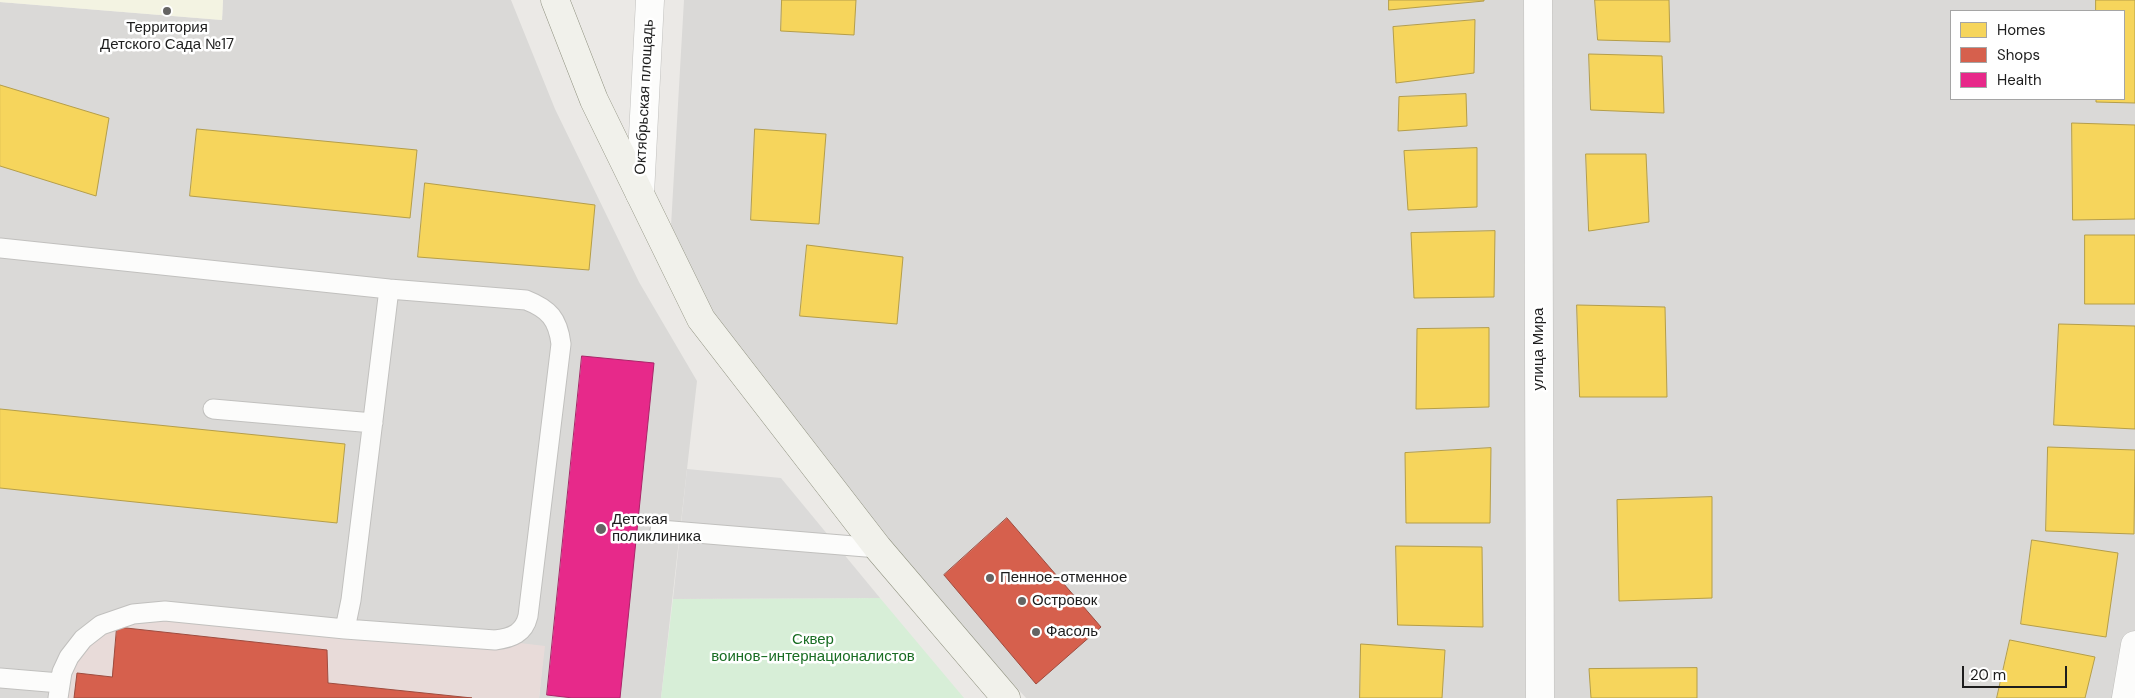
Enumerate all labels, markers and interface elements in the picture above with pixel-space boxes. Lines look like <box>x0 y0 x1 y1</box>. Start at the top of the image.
marker: Территория Детского Сада №17 <box>161 5 173 17</box>
legend <box>1950 10 2125 100</box>
place label: Территория Детского Сада №17 <box>100 19 234 54</box>
street label: Октябрьская площадь <box>632 19 658 175</box>
text: Homes <box>1997 20 2046 40</box>
text: Shops <box>1997 45 2040 65</box>
text: Health <box>1997 70 2042 90</box>
street label: улица Мира <box>1530 308 1548 390</box>
place label: Детская поликлиника <box>612 511 701 546</box>
marker: Детская поликлиника <box>594 522 608 536</box>
place label: Пенное-отменное <box>1000 569 1127 587</box>
marker: Пенное-отменное <box>984 572 996 584</box>
place label: Островок <box>1032 592 1097 610</box>
marker: Островок <box>1016 595 1028 607</box>
place label: Фасоль <box>1046 623 1098 641</box>
marker: Фасоль <box>1030 626 1042 638</box>
park label: Сквер воинов-интернационалистов <box>711 631 915 666</box>
scale bar <box>1965 656 2070 688</box>
text: 20 m <box>1970 665 2006 685</box>

